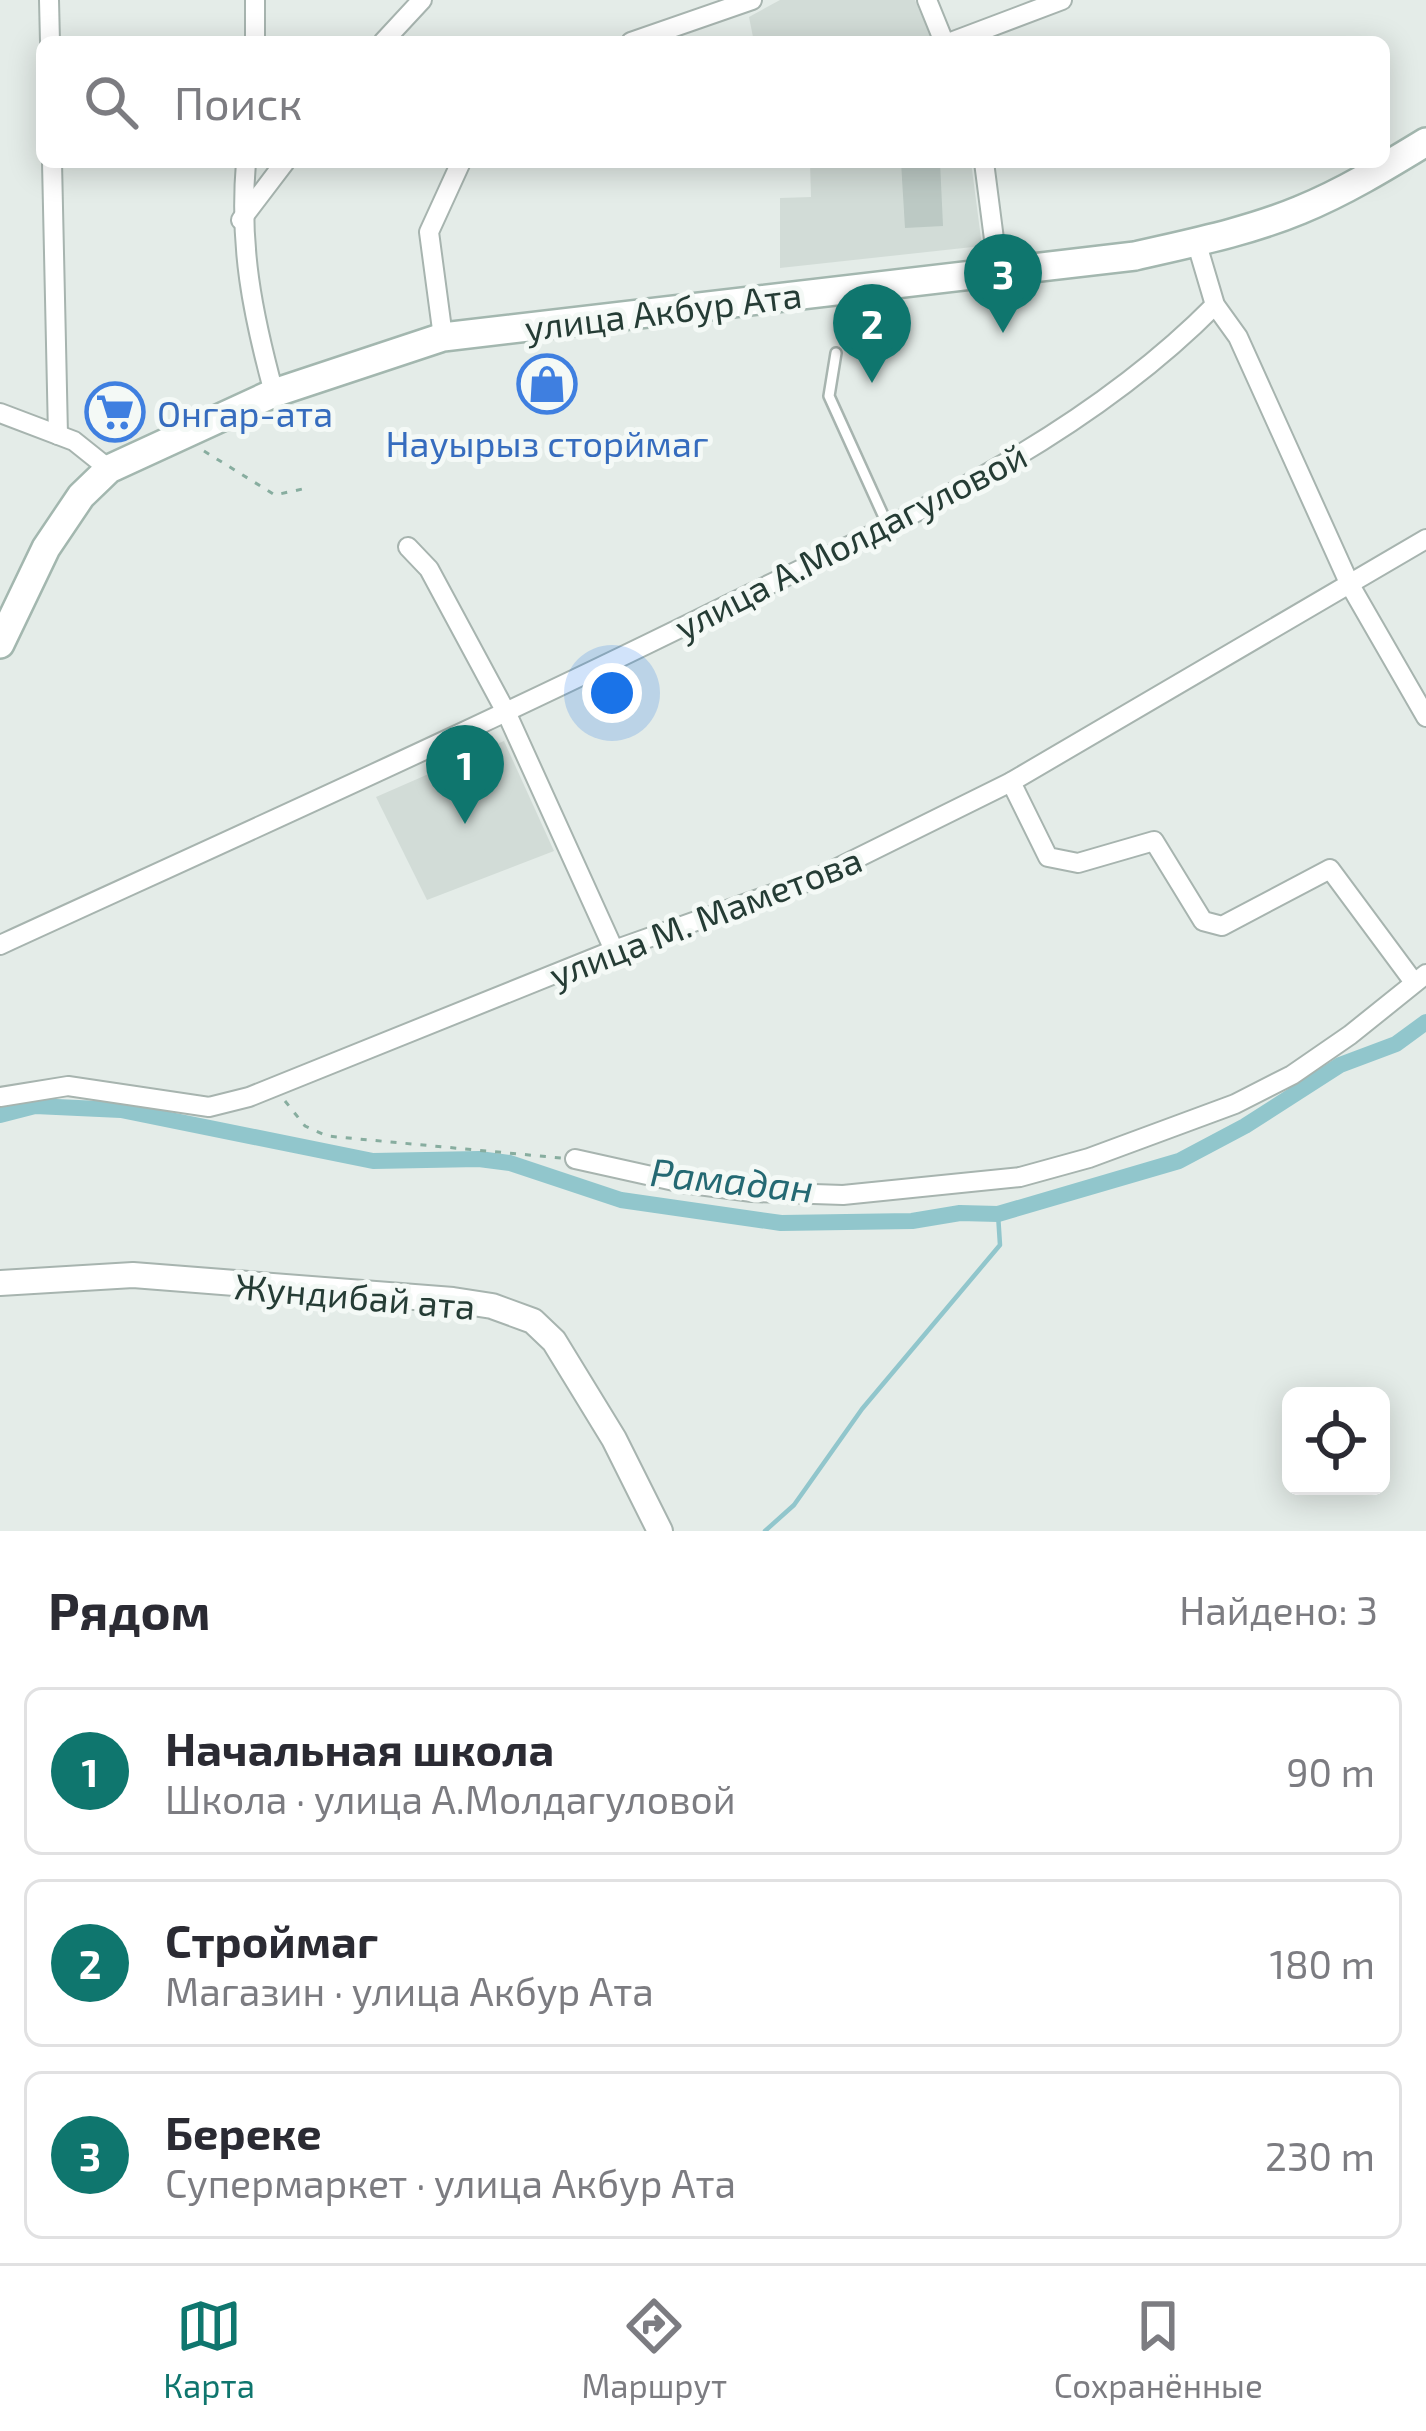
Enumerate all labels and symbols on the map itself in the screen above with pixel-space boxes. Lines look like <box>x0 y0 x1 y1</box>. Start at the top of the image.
pin: 3 <box>964 234 1042 333</box>
street label: улица Акбур Ата <box>522 272 804 349</box>
pin: 2 <box>833 284 911 383</box>
shop icon: Науырыз сторймаг <box>516 353 578 415</box>
supermarket icon: Онгар-ата <box>84 381 146 443</box>
place label: Онгар-ата <box>157 391 333 434</box>
place label: Науырыз сторймаг <box>385 421 709 465</box>
street label: улица А.Молдагуловой <box>667 432 1034 648</box>
your location <box>582 663 642 723</box>
pin: 1 <box>426 725 504 824</box>
street label: улица М. Маметова <box>543 837 868 996</box>
water label: Рамадан <box>648 1147 816 1211</box>
street label: Жундибай ата <box>233 1263 477 1328</box>

